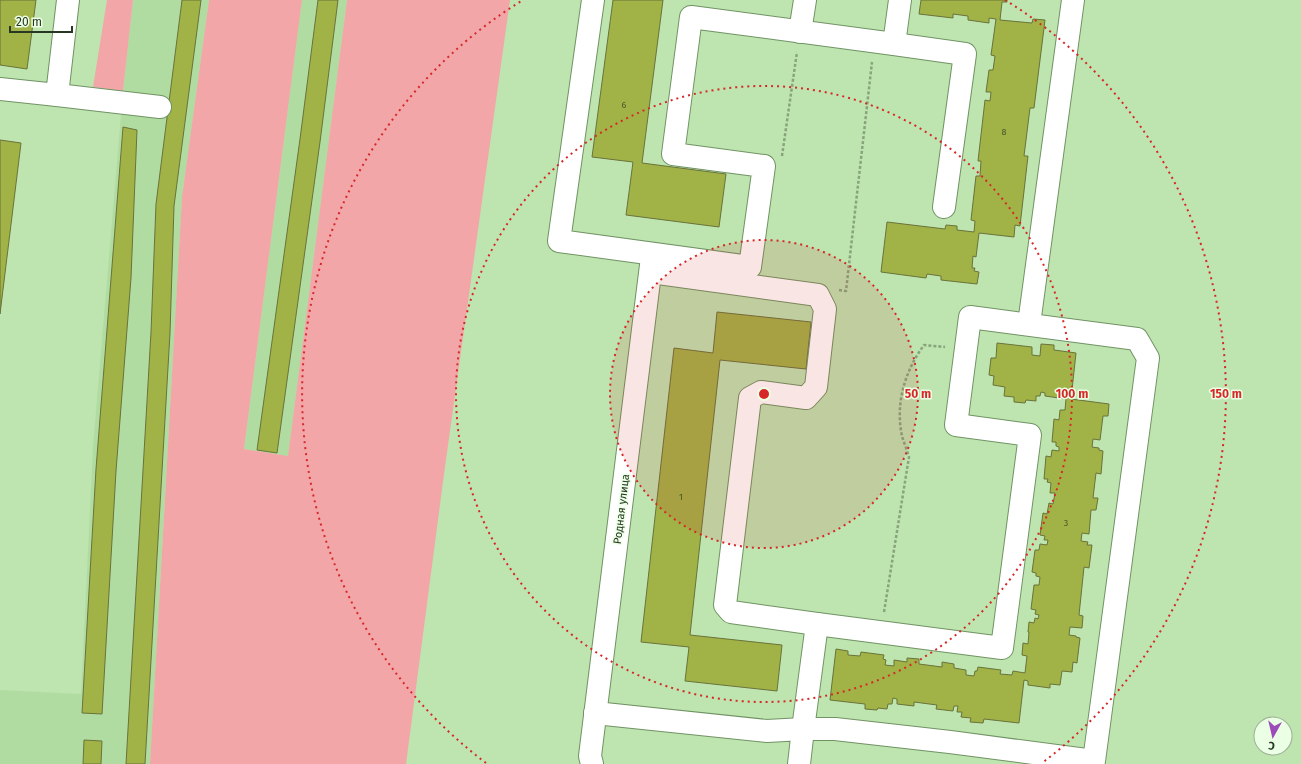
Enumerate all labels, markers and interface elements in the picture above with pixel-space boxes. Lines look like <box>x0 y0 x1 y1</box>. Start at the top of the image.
scale bar <box>10 8 72 34</box>
text: 20 m <box>16 15 42 29</box>
house number: 6 <box>622 100 627 110</box>
house number: 8 <box>1002 127 1007 137</box>
centre of rings <box>757 387 771 401</box>
text: 50 m <box>905 387 931 401</box>
text: 100 m <box>1056 387 1088 401</box>
text: 150 m <box>1210 387 1242 401</box>
street label: Родная улица <box>611 473 632 545</box>
house number: 1 <box>679 492 683 502</box>
house number: 3 <box>1064 518 1068 528</box>
north arrow <box>1253 716 1293 756</box>
text: С <box>1267 738 1276 752</box>

